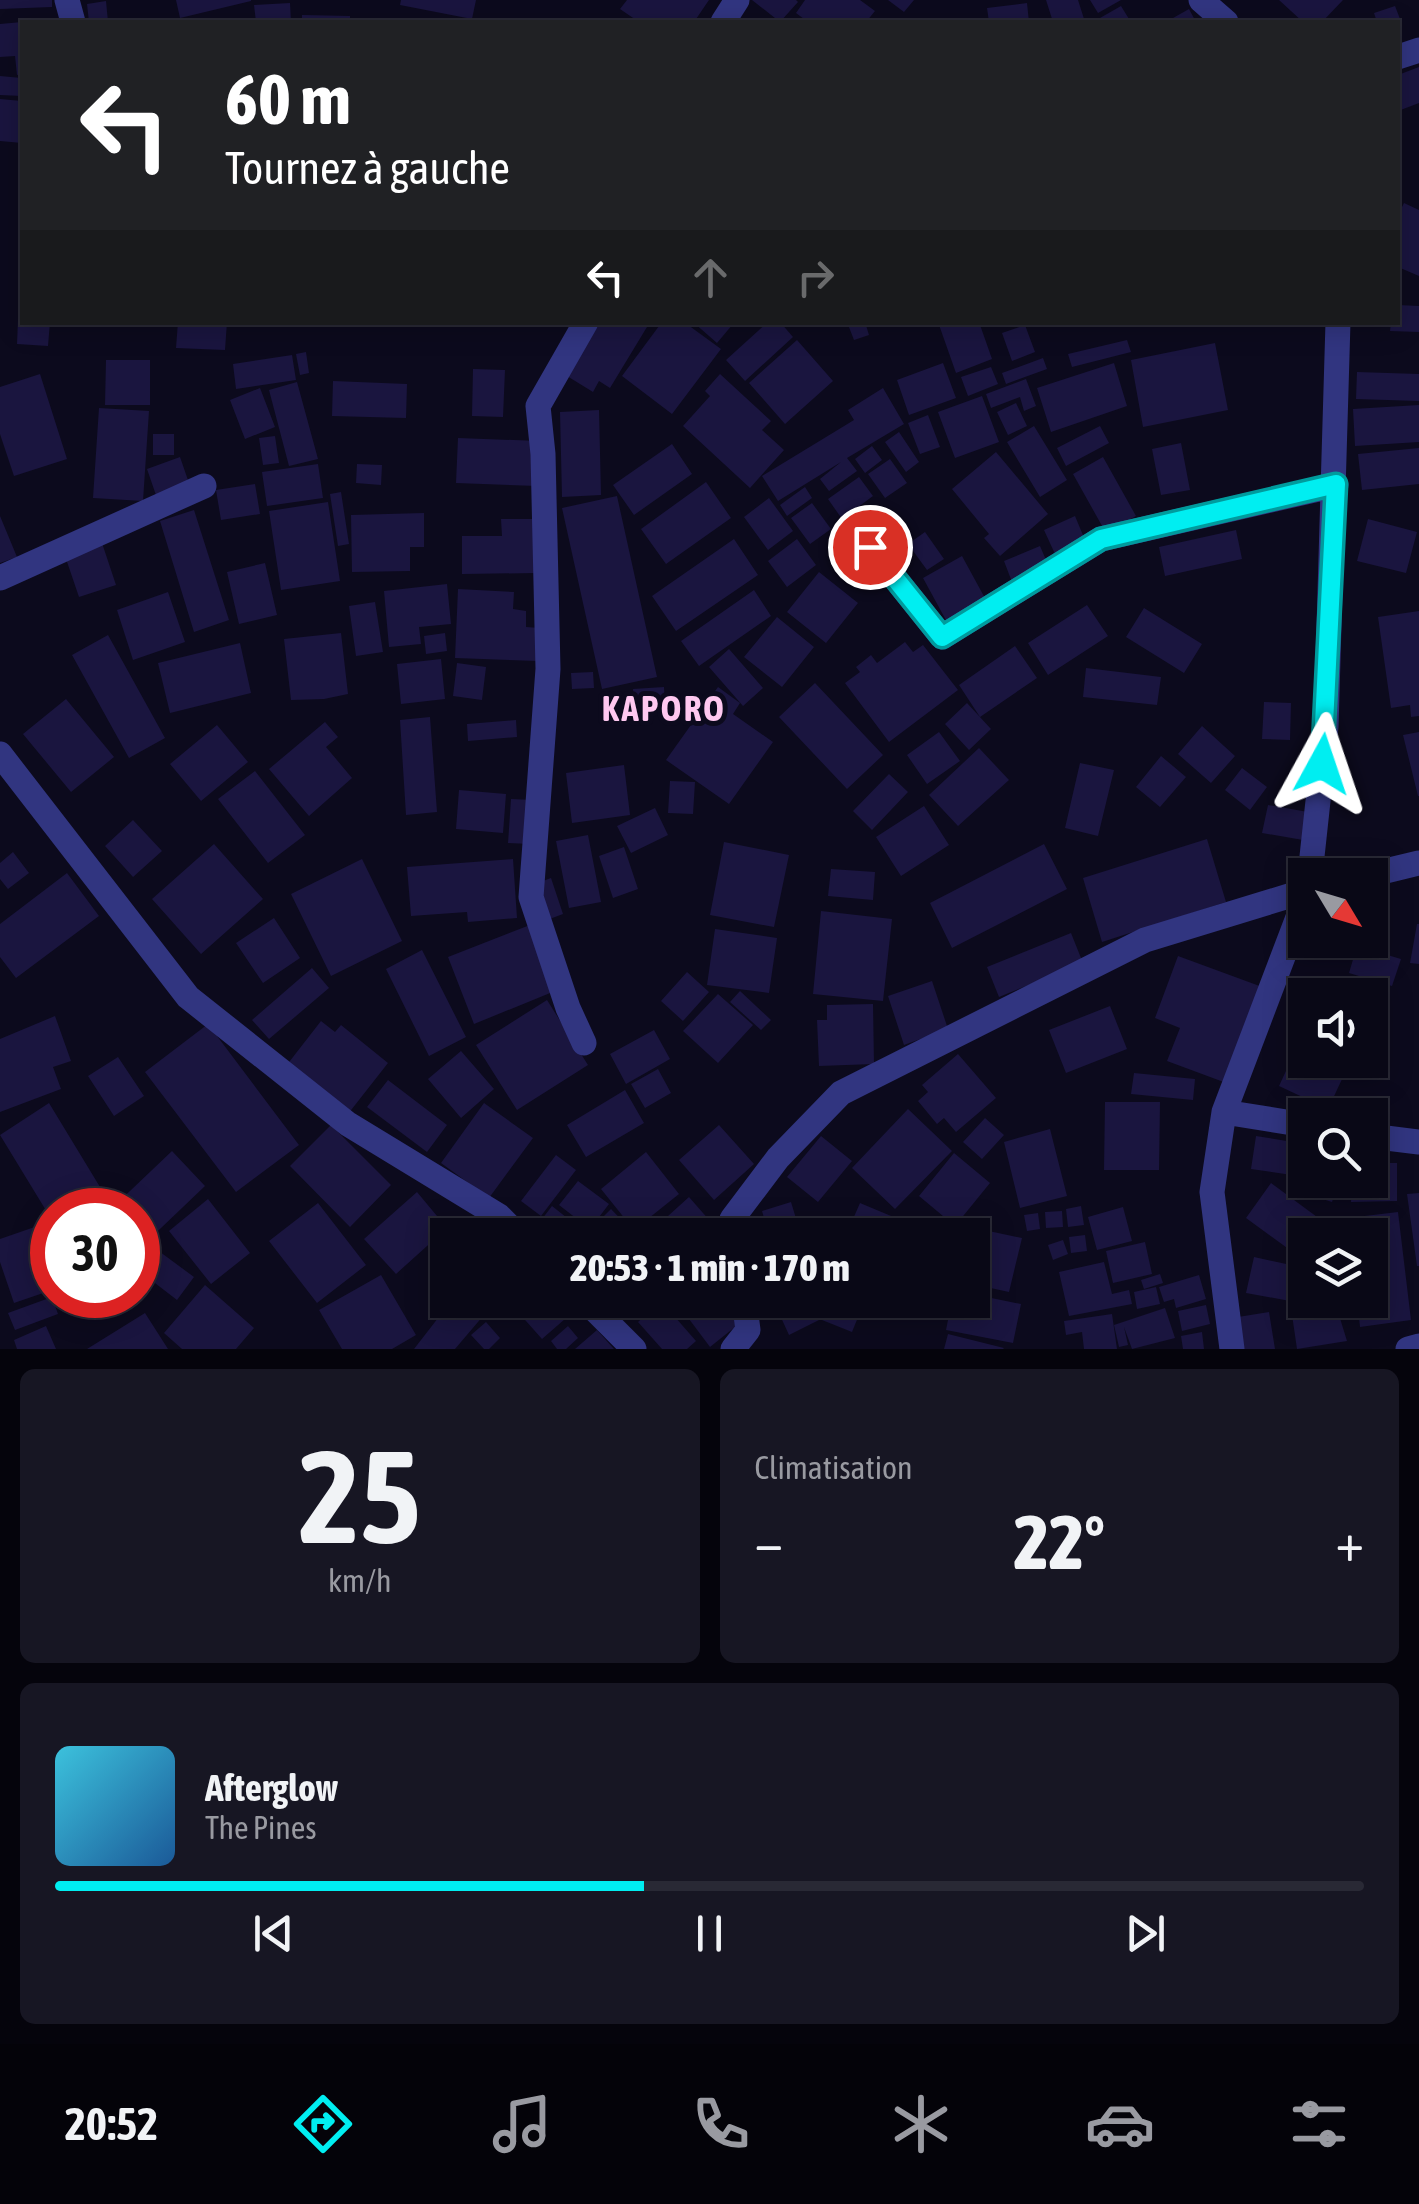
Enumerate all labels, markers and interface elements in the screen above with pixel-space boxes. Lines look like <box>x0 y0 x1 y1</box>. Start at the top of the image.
text: 60 m <box>225 59 351 139</box>
icon: left <box>60 60 190 190</box>
text: Tournez à gauche <box>225 142 510 194</box>
icon: left <box>578 250 633 305</box>
icon: ahead <box>683 250 738 305</box>
icon: right <box>788 250 843 305</box>
pin <box>828 505 913 590</box>
icon: arrive <box>843 520 898 575</box>
district label: KAPORO <box>602 688 726 728</box>
position arrow <box>1270 712 1374 816</box>
north arrow <box>1288 858 1388 958</box>
map controls <box>1288 858 1388 1318</box>
button: sound <box>1288 978 1388 1078</box>
button: search <box>1288 1098 1388 1198</box>
speed limit sign: 30 <box>30 1188 160 1318</box>
button: layers <box>1288 1218 1388 1318</box>
text: 20:53 · 1 min · 170 m <box>570 1246 850 1289</box>
text: 25 <box>299 1422 421 1571</box>
text: Climatisation <box>755 1449 913 1486</box>
text: 22° <box>1014 1499 1105 1585</box>
text: − <box>755 1510 783 1573</box>
text: + <box>1335 1510 1364 1573</box>
text: km/h <box>328 1562 391 1599</box>
text: Afterglow <box>205 1766 338 1809</box>
text: The Pines <box>205 1809 317 1846</box>
icon: previous <box>246 1906 301 1961</box>
icon: pause <box>682 1906 737 1961</box>
icon: next <box>1118 1906 1173 1961</box>
icon: directions <box>288 2089 358 2159</box>
icon: music <box>487 2089 557 2159</box>
icon: phone <box>686 2089 756 2159</box>
icon: climate <box>886 2089 956 2159</box>
icon: car <box>1085 2089 1155 2159</box>
icon: filters <box>1284 2089 1354 2159</box>
text: 20:52 <box>65 2098 158 2150</box>

